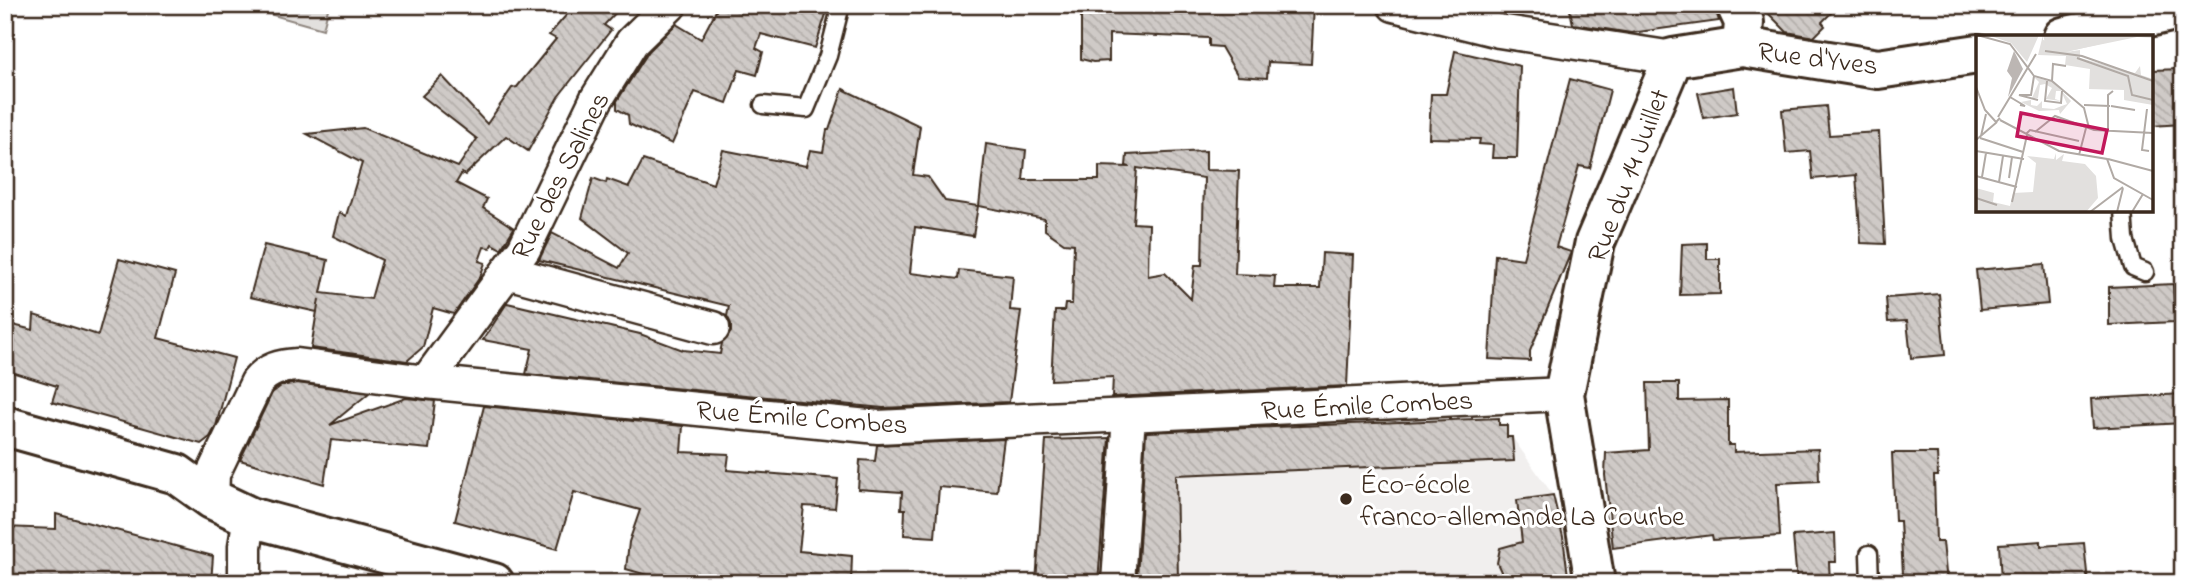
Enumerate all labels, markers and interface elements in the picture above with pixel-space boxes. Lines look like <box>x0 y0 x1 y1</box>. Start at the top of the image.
street label: Rue d'Yves <box>1755 33 1880 88</box>
inset map <box>1976 35 2153 212</box>
street label: Rue du 14 Juillet <box>1578 83 1682 269</box>
street label: Rue des Salines <box>502 85 622 268</box>
street label: Rue Émile Combes <box>1260 381 1474 434</box>
street label: Rue Émile Combes <box>694 392 909 447</box>
place label: Éco-école franco-allemande La Courbe <box>1360 466 1685 539</box>
marker: Éco-école franco-allemande La Courbe <box>1338 491 1354 507</box>

